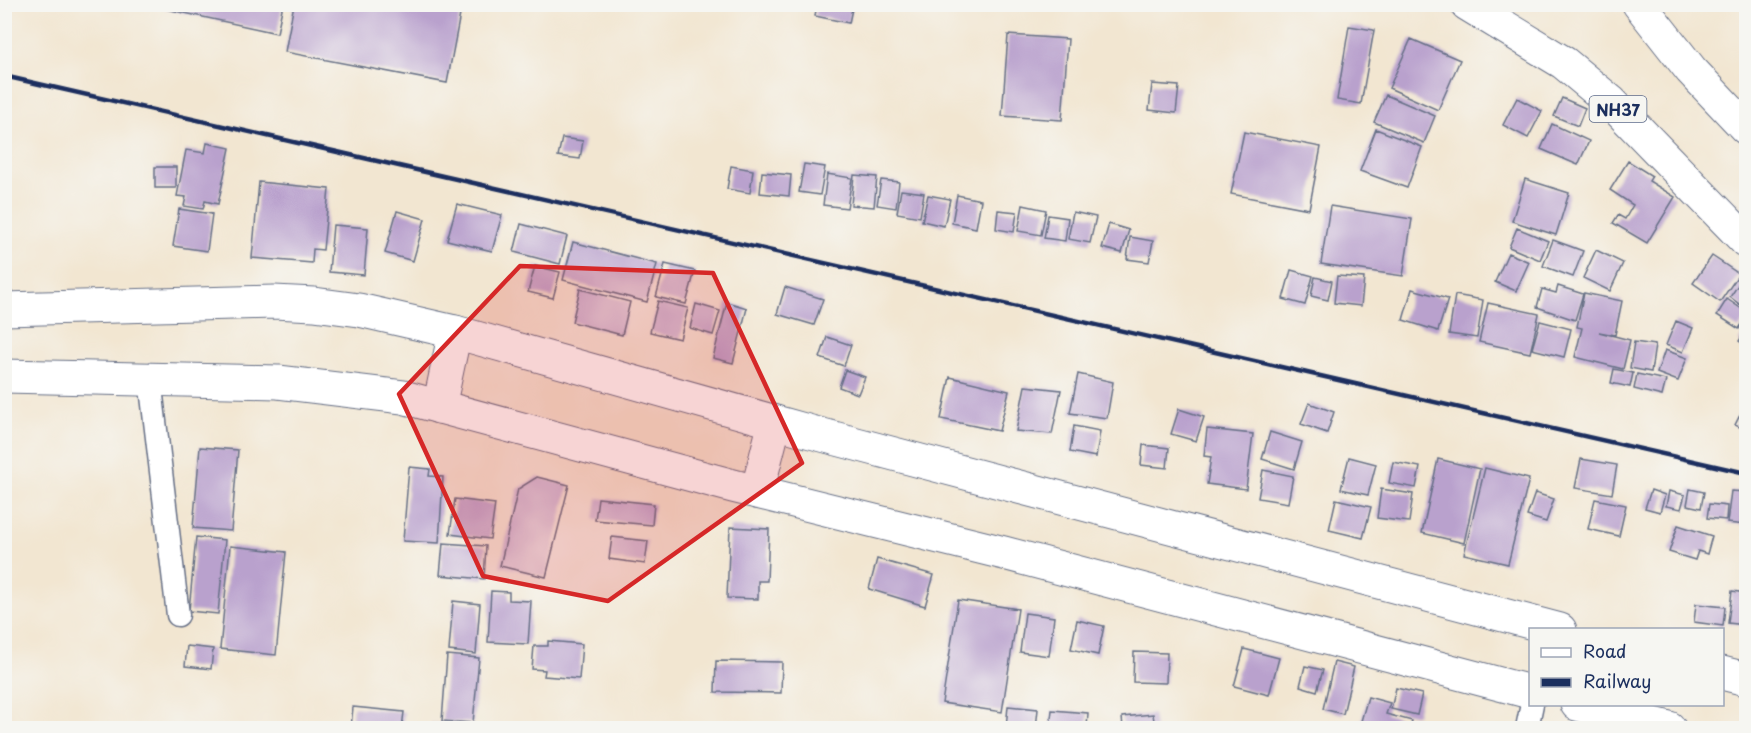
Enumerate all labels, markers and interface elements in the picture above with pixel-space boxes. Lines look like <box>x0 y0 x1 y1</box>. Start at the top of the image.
road number: NH37 <box>1590 96 1646 122</box>
legend <box>1529 628 1724 706</box>
text: Road <box>1583 637 1627 664</box>
text: Railway <box>1583 667 1651 694</box>

